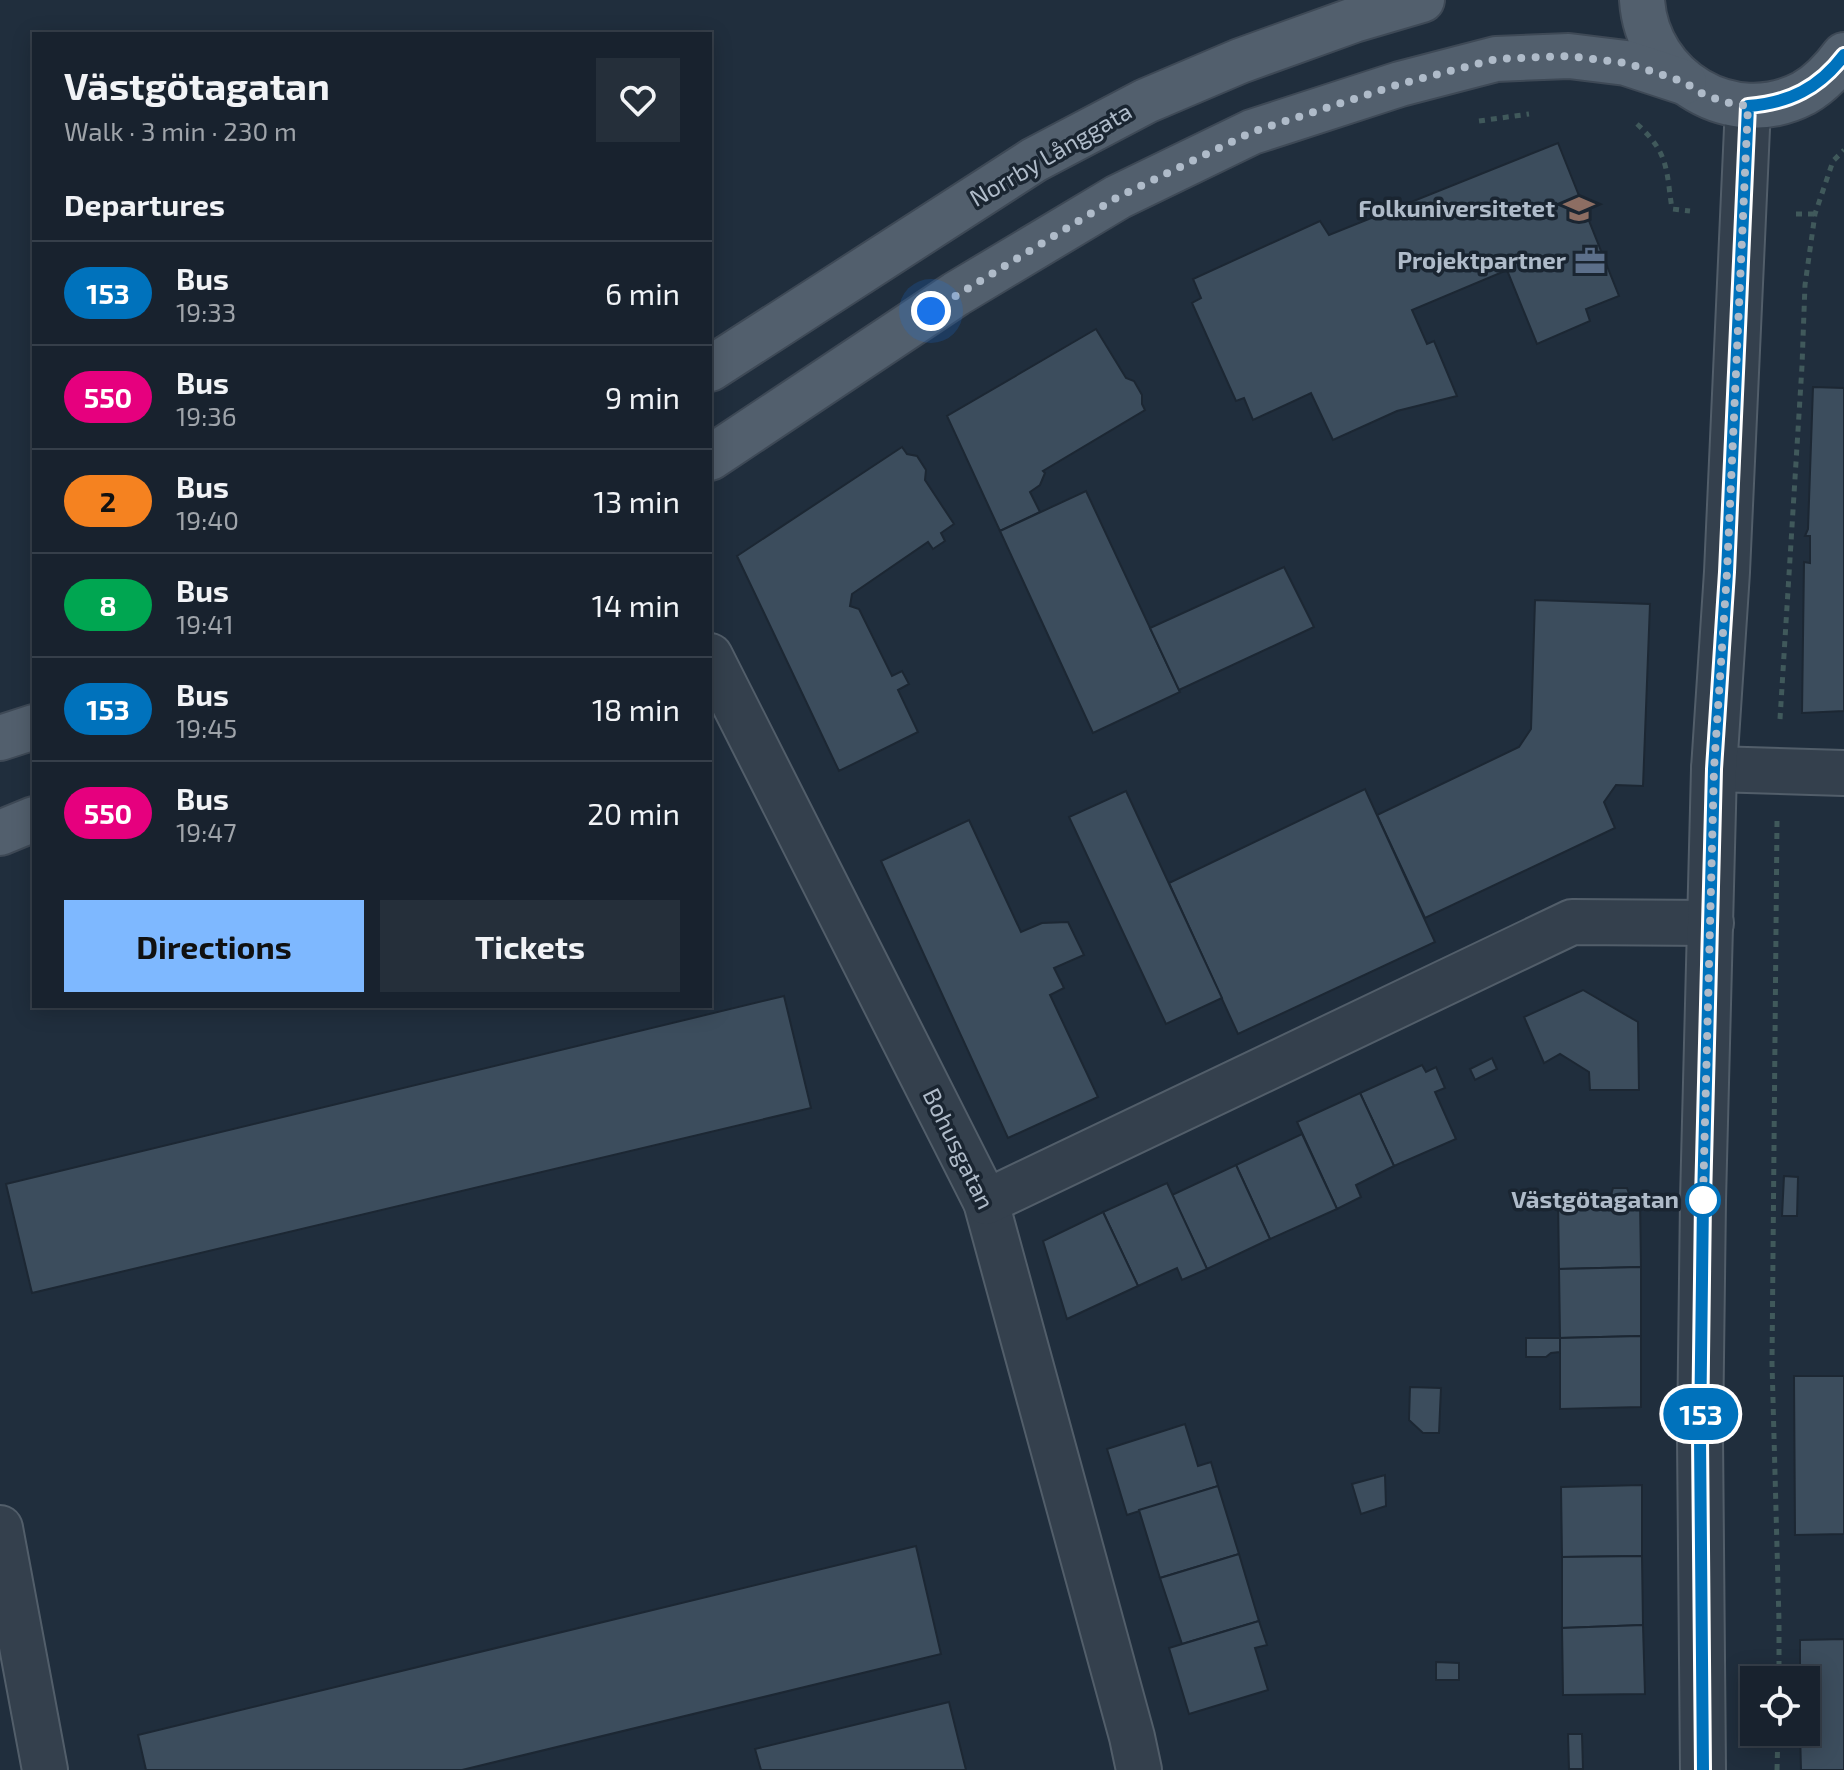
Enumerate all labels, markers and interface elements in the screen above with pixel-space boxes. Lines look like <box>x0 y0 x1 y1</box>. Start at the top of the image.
button: heart <box>596 58 680 142</box>
text: Västgötagatan <box>64 62 330 108</box>
street label: Norrby Långgata <box>964 96 1137 212</box>
text: Walk · 3 min · 230 m <box>64 115 297 146</box>
text: Departures <box>64 186 225 222</box>
school or university icon: Folkuniversitetet <box>1562 192 1596 226</box>
place label: Folkuniversitetet <box>1358 193 1555 222</box>
office icon: Projektpartner <box>1573 244 1607 278</box>
place label: Projektpartner <box>1397 245 1567 274</box>
text: Bus <box>176 260 229 296</box>
text: 6 min <box>605 275 680 311</box>
text: 153 <box>86 276 130 310</box>
your location <box>911 291 951 331</box>
text: 19:33 <box>176 296 236 327</box>
text: Bus <box>176 364 229 400</box>
text: 9 min <box>605 379 680 415</box>
text: 550 <box>84 380 132 414</box>
text: 19:36 <box>176 400 237 431</box>
text: Bus <box>176 468 229 504</box>
text: 13 min <box>594 483 680 519</box>
text: 2 <box>100 484 116 518</box>
text: 19:40 <box>176 504 239 535</box>
text: Bus <box>176 572 229 608</box>
text: 14 min <box>592 587 680 623</box>
text: 8 <box>99 588 117 622</box>
text: 19:41 <box>176 608 234 639</box>
text: Bus <box>176 676 229 712</box>
text: 18 min <box>592 691 680 727</box>
text: 153 <box>86 692 130 726</box>
text: 19:45 <box>176 712 237 743</box>
text: Bus <box>176 780 229 816</box>
text: 20 min <box>587 795 680 831</box>
text: 550 <box>84 796 132 830</box>
text: 19:47 <box>176 816 237 847</box>
button: Directions <box>64 900 364 992</box>
button: Tickets <box>380 900 680 992</box>
street label: Bohusgatan <box>918 1083 1001 1214</box>
marker: Västgötagatan <box>1686 1183 1720 1217</box>
place label: Västgötagatan <box>1511 1184 1679 1213</box>
line badge: 153 <box>1655 1388 1747 1440</box>
text: 153 <box>1679 1397 1723 1431</box>
map controls <box>1740 1666 1820 1746</box>
button: locate <box>1740 1666 1820 1746</box>

